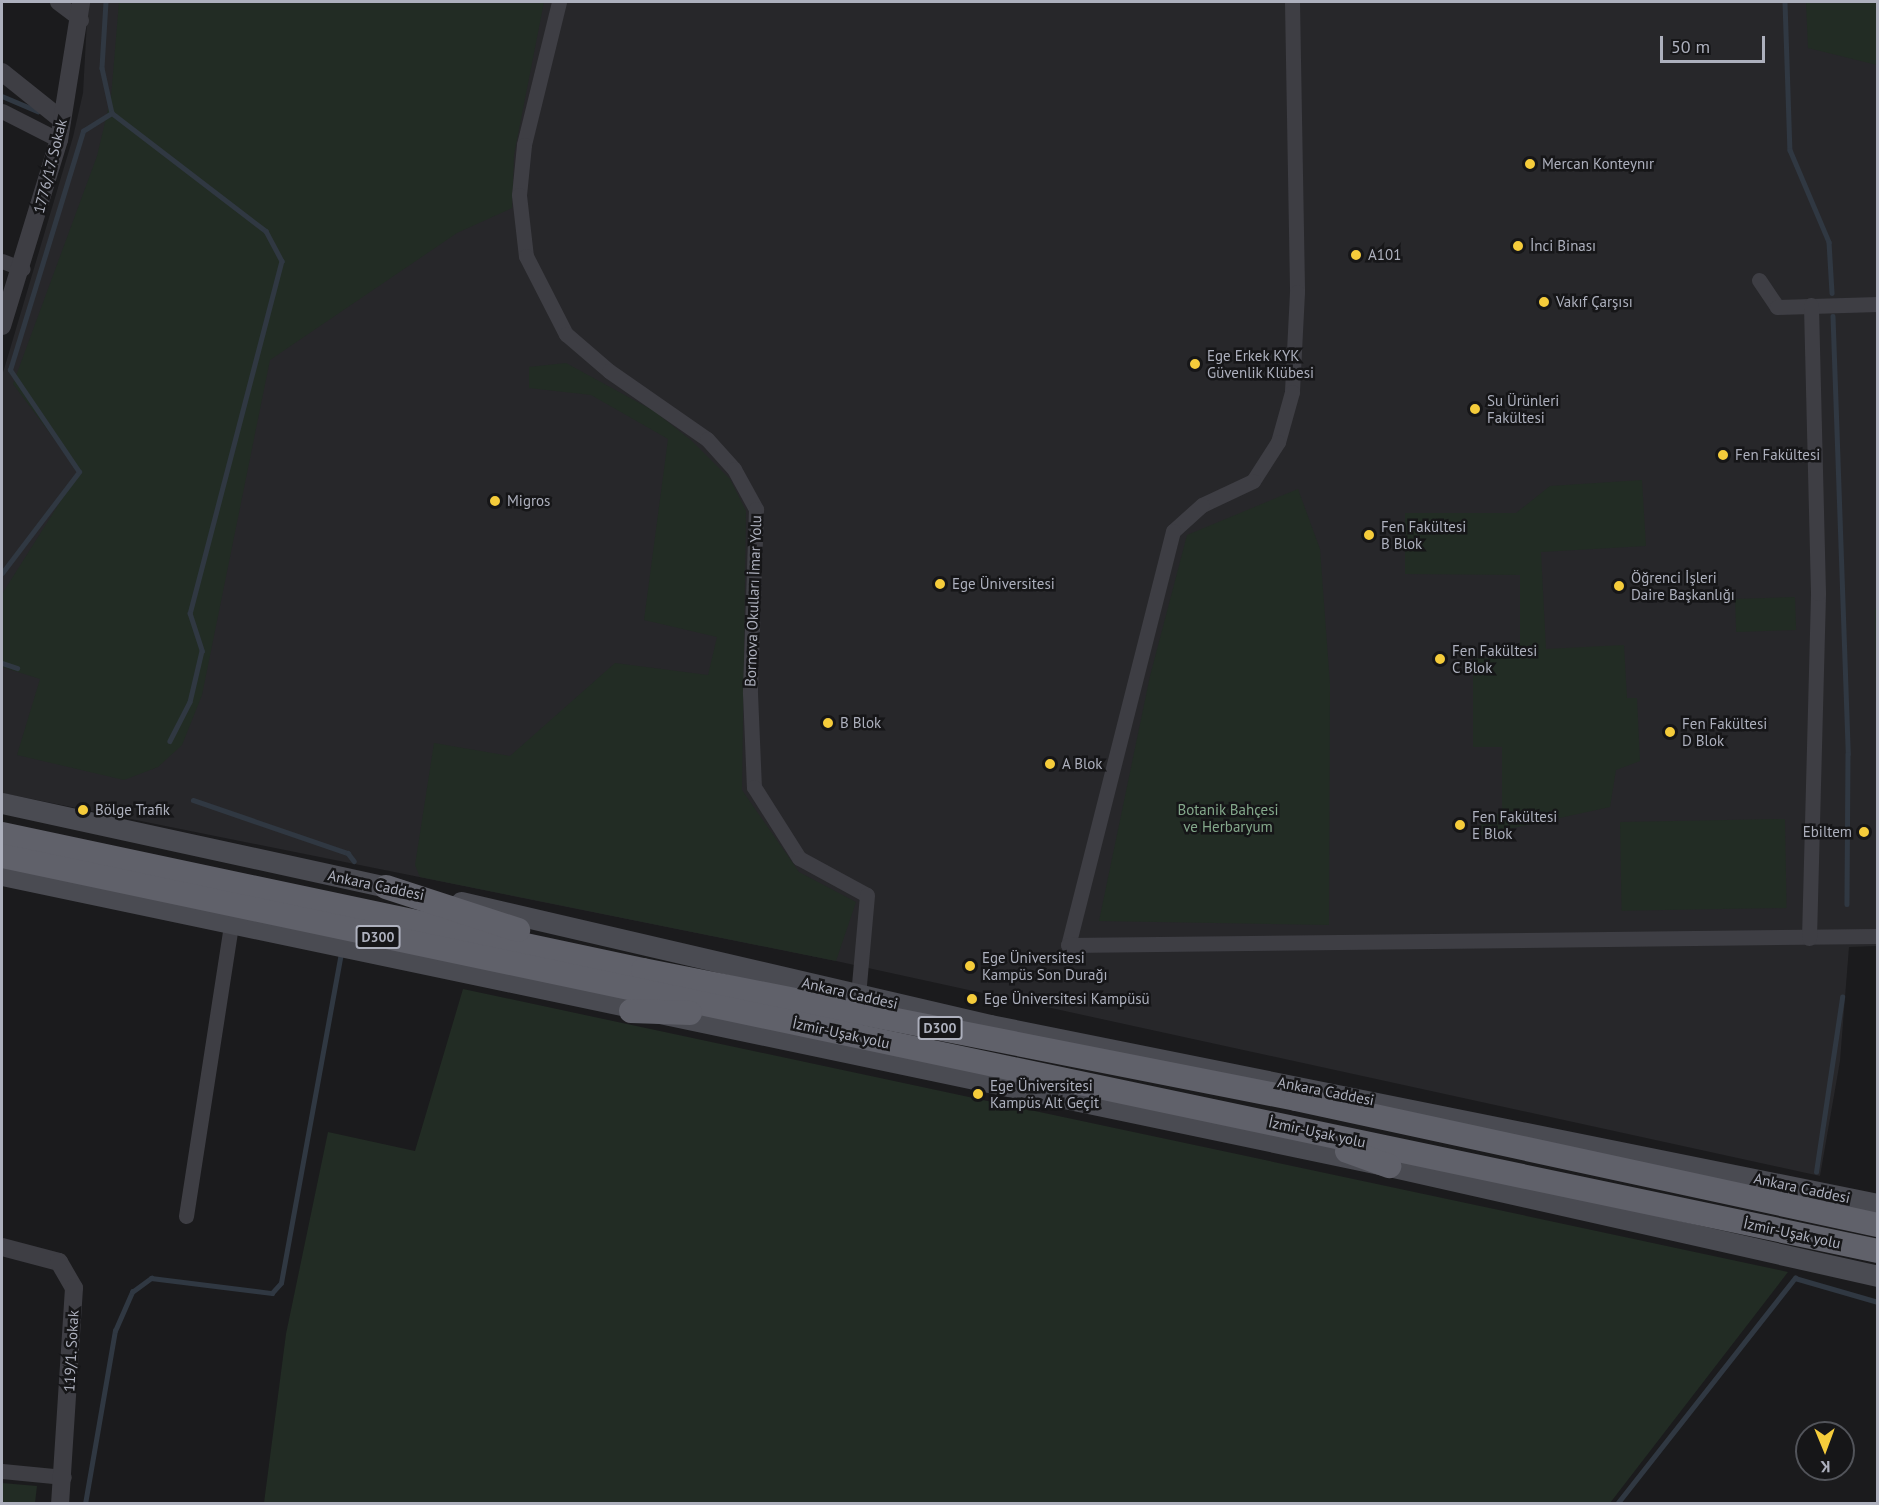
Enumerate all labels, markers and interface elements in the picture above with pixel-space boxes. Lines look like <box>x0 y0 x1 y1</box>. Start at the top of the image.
scale bar <box>1663 24 1768 62</box>
text: 50 m <box>1671 35 1710 58</box>
street label: 1776/17. Sokak <box>29 116 71 216</box>
place label: Mercan Konteynır <box>1542 155 1654 173</box>
marker: Mercan Konteynır <box>1523 157 1537 171</box>
place label: İnci Binası <box>1530 237 1596 255</box>
marker: İnci Binası <box>1511 239 1525 253</box>
place label: A101 <box>1368 246 1401 264</box>
marker: A101 <box>1349 248 1363 262</box>
place label: Vakıf Çarşısı <box>1556 293 1633 311</box>
marker: Vakıf Çarşısı <box>1537 295 1551 309</box>
place label: Ege Erkek KYK Güvenlik Klübesi <box>1207 346 1314 381</box>
marker: Ege Erkek KYK Güvenlik Klübesi <box>1188 357 1202 371</box>
place label: Su Ürünleri Fakültesi <box>1487 391 1559 426</box>
marker: Su Ürünleri Fakültesi <box>1468 402 1482 416</box>
place label: Fen Fakültesi <box>1735 446 1820 464</box>
marker: Fen Fakültesi <box>1716 448 1730 462</box>
place label: Migros <box>507 492 550 510</box>
marker: Migros <box>488 494 502 508</box>
street label: Bornova Okulları İmar Yolu <box>741 515 765 687</box>
place label: Fen Fakültesi B Blok <box>1381 517 1466 552</box>
marker: Fen Fakültesi B Blok <box>1362 528 1376 542</box>
place label: Öğrenci İşleri Daire Başkanlığı <box>1631 568 1735 603</box>
place label: Ege Üniversitesi <box>952 575 1055 593</box>
marker: Ege Üniversitesi <box>933 577 947 591</box>
marker: Öğrenci İşleri Daire Başkanlığı <box>1612 579 1626 593</box>
place label: Fen Fakültesi C Blok <box>1452 641 1537 676</box>
marker: Fen Fakültesi C Blok <box>1433 652 1447 666</box>
place label: B Blok <box>840 714 881 732</box>
place label: Fen Fakültesi D Blok <box>1682 714 1767 749</box>
marker: B Blok <box>821 716 835 730</box>
marker: Fen Fakültesi D Blok <box>1663 725 1677 739</box>
place label: A Blok <box>1062 755 1103 773</box>
marker: A Blok <box>1043 757 1057 771</box>
park label: Botanik Bahçesi ve Herbaryum <box>1177 800 1279 835</box>
place label: Bölge Trafik <box>95 801 170 819</box>
marker: Bölge Trafik <box>76 803 90 817</box>
place label: Fen Fakültesi E Blok <box>1472 807 1557 842</box>
marker: Fen Fakültesi E Blok <box>1453 818 1467 832</box>
place label: Ebiltem <box>1803 823 1852 841</box>
marker: Ebiltem <box>1857 825 1871 839</box>
street label: Ankara Caddesi <box>326 866 426 904</box>
road number: D300 <box>356 926 400 948</box>
place label: Ege Üniversitesi Kampüs Son Durağı <box>982 948 1108 983</box>
marker: Ege Üniversitesi Kampüs Son Durağı <box>963 959 977 973</box>
street label: Ankara Caddesi <box>800 973 900 1013</box>
place label: Ege Üniversitesi Kampüsü <box>984 990 1150 1008</box>
marker: Ege Üniversitesi Kampüsü <box>965 992 979 1006</box>
street label: İzmir-Uşak yolu <box>790 1014 892 1052</box>
road number: D300 <box>918 1017 962 1039</box>
street label: Ankara Caddesi <box>1276 1073 1376 1109</box>
place label: Ege Üniversitesi Kampüs Alt Geçit <box>990 1076 1100 1111</box>
marker: Ege Üniversitesi Kampüs Alt Geçit <box>971 1087 985 1101</box>
street label: İzmir-Uşak yolu <box>1266 1113 1368 1151</box>
street label: Ankara Caddesi <box>1752 1169 1852 1207</box>
street label: İzmir-Uşak yolu <box>1741 1214 1843 1252</box>
street label: 119/1. Sokak <box>60 1309 82 1393</box>
north arrow <box>1795 1421 1855 1481</box>
text: K <box>1820 1457 1830 1477</box>

